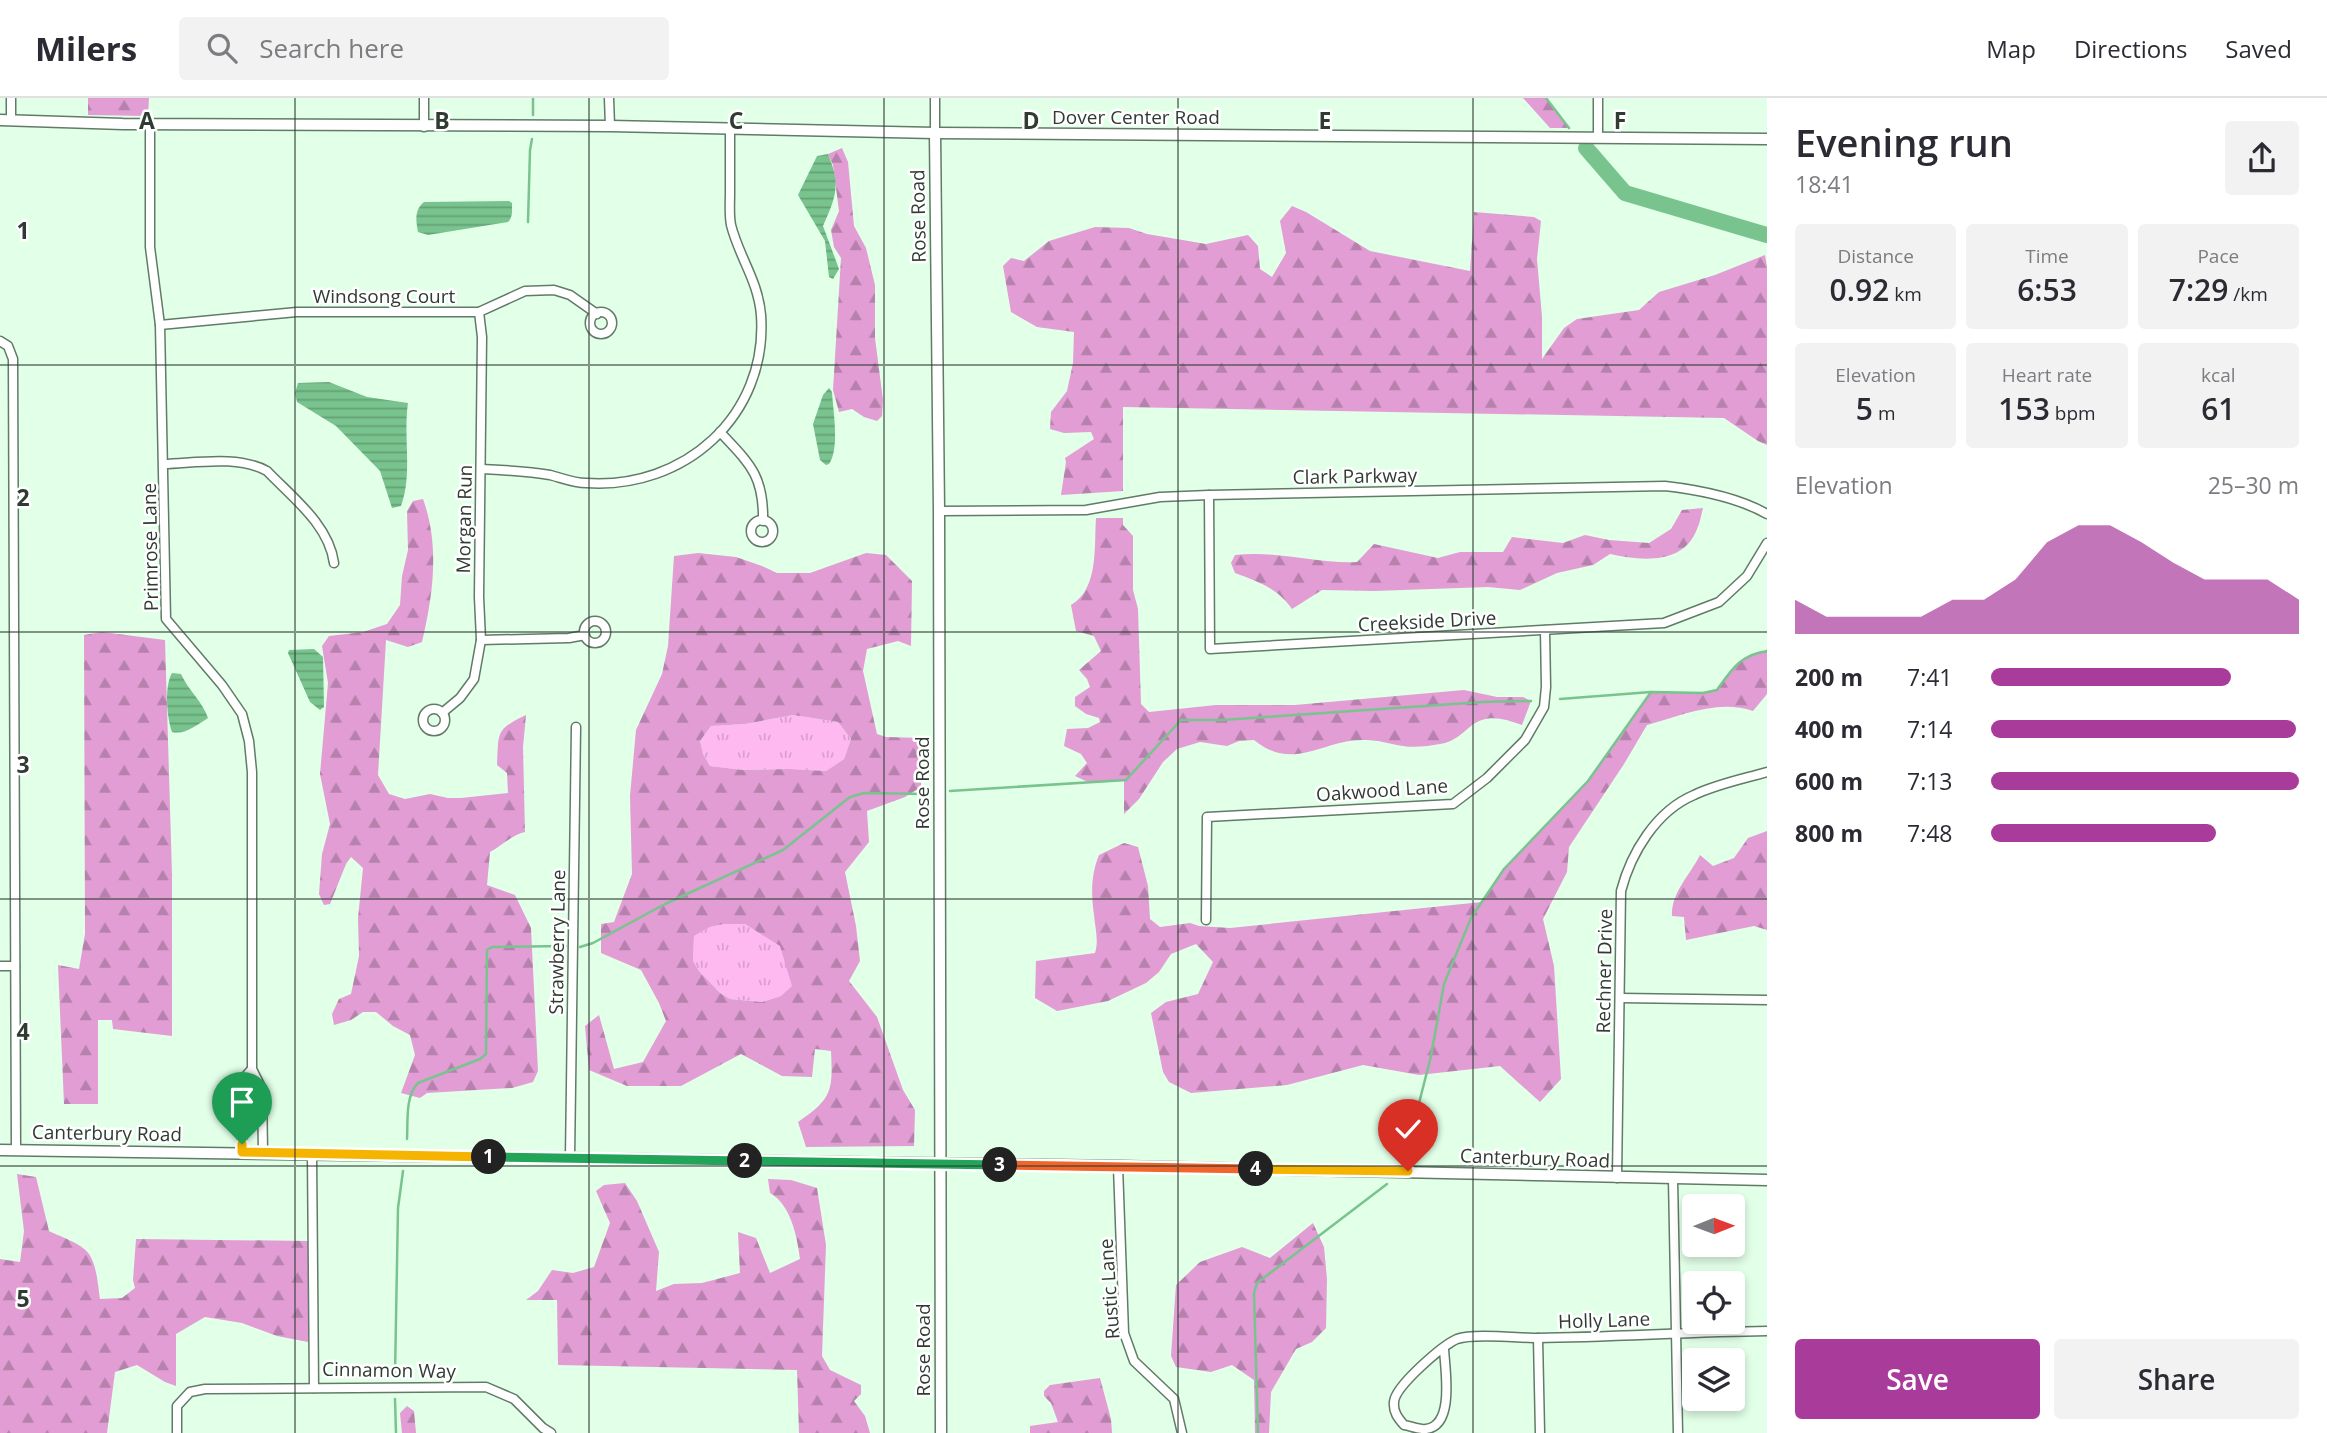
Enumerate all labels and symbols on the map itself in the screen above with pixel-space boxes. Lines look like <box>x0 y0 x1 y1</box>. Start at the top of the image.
text: A <box>139 104 155 136</box>
text: B <box>434 104 450 136</box>
text: C <box>729 104 743 136</box>
text: D <box>1022 104 1040 136</box>
street label: Dover Center Road <box>1052 104 1220 130</box>
text: E <box>1319 104 1331 136</box>
text: F <box>1614 104 1626 136</box>
street label: Rose Road <box>904 169 932 263</box>
text: 1 <box>16 214 30 246</box>
street label: Windsong Court <box>313 283 456 309</box>
street label: Clark Parkway <box>1293 462 1418 490</box>
street label: Morgan Run <box>450 464 478 574</box>
text: 2 <box>16 481 30 513</box>
street label: Primrose Lane <box>136 483 164 611</box>
street label: Creekside Drive <box>1357 604 1497 638</box>
street label: Rose Road <box>909 736 935 830</box>
text: 3 <box>16 748 30 780</box>
street label: Oakwood Lane <box>1315 772 1449 808</box>
street label: Strawberry Lane <box>543 869 571 1015</box>
street label: Rechner Drive <box>1590 908 1618 1034</box>
text: 4 <box>16 1015 30 1047</box>
pin <box>212 1072 272 1144</box>
pin <box>1378 1099 1438 1171</box>
street label: Canterbury Road <box>32 1119 182 1147</box>
pin: 1 <box>472 1140 506 1174</box>
street label: Canterbury Road <box>1459 1142 1611 1174</box>
pin: 2 <box>728 1144 762 1178</box>
pin: 3 <box>982 1148 1018 1182</box>
pin: 4 <box>1238 1152 1274 1186</box>
north arrow <box>1682 1194 1745 1256</box>
street label: Rustic Lane <box>1093 1238 1125 1340</box>
text: 5 <box>16 1282 30 1314</box>
street label: Rose Road <box>910 1303 936 1397</box>
street label: Holly Lane <box>1557 1305 1651 1335</box>
street label: Cinnamon Way <box>322 1356 457 1384</box>

